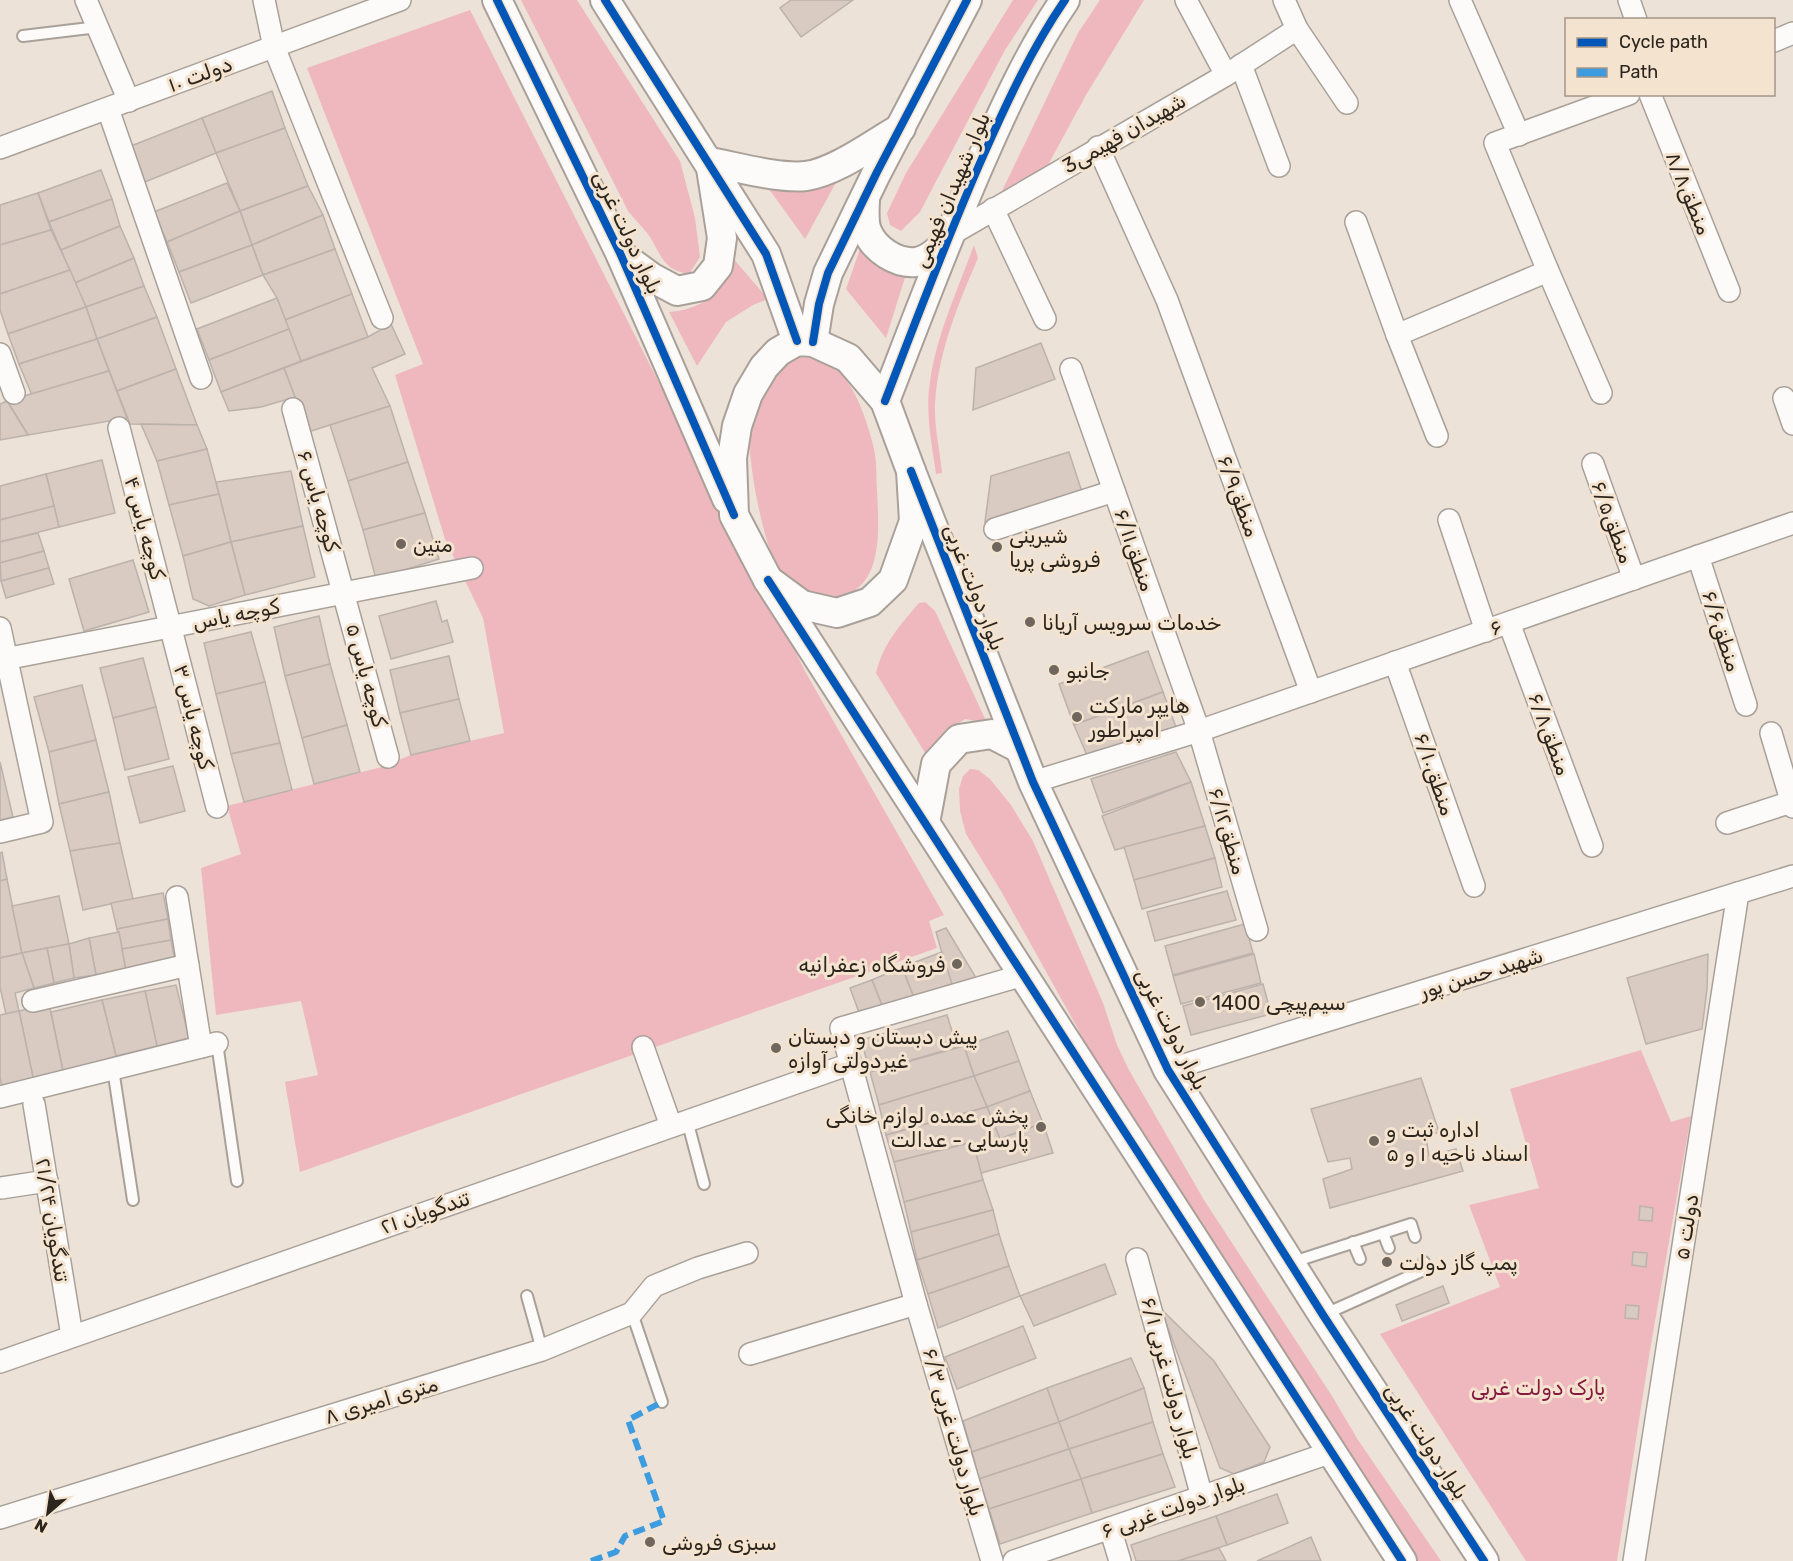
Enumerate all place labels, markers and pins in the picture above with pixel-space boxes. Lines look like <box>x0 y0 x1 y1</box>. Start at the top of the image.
place label: شیرینی فروشی پریا <box>1009 523 1100 574</box>
place label: متین <box>413 532 453 557</box>
marker: متین <box>394 537 408 551</box>
marker: شیرینی فروشی پریا <box>990 540 1004 554</box>
place label: خدمات سرویس آریانا <box>1042 610 1222 636</box>
marker: خدمات سرویس آریانا <box>1023 615 1037 629</box>
place label: جانبو <box>1066 658 1110 683</box>
marker: جانبو <box>1047 663 1061 677</box>
place label: هایپر مارکت امپراطور <box>1087 693 1189 744</box>
marker: هایپر مارکت امپراطور <box>1070 710 1084 724</box>
place label: فروشگاه زعفرانیه <box>799 952 945 978</box>
marker: فروشگاه زعفرانیه <box>950 957 964 971</box>
place label: سیم‌پیچی 1400 <box>1212 990 1346 1017</box>
marker: سیم‌پیچی 1400 <box>1193 995 1207 1009</box>
place label: پیش دبستان و دبستان غیردولتی آوازه <box>788 1024 978 1074</box>
marker: پیش دبستان و دبستان غیردولتی آوازه <box>769 1041 783 1055</box>
place label: پخش عمده لوازم خانگی پارسایی - عدالت <box>826 1103 1029 1154</box>
place label: اداره ثبت و اسناد ناحیه ۱ و ۵ <box>1386 1117 1529 1167</box>
marker: پخش عمده لوازم خانگی پارسایی - عدالت <box>1034 1120 1048 1134</box>
marker: اداره ثبت و اسناد ناحیه ۱ و ۵ <box>1367 1134 1381 1148</box>
place label: پمپ گاز دولت <box>1399 1250 1518 1277</box>
marker: پمپ گاز دولت <box>1380 1255 1394 1269</box>
place label: سبزی فروشی <box>662 1530 777 1556</box>
marker: سبزی فروشی <box>643 1535 657 1549</box>

